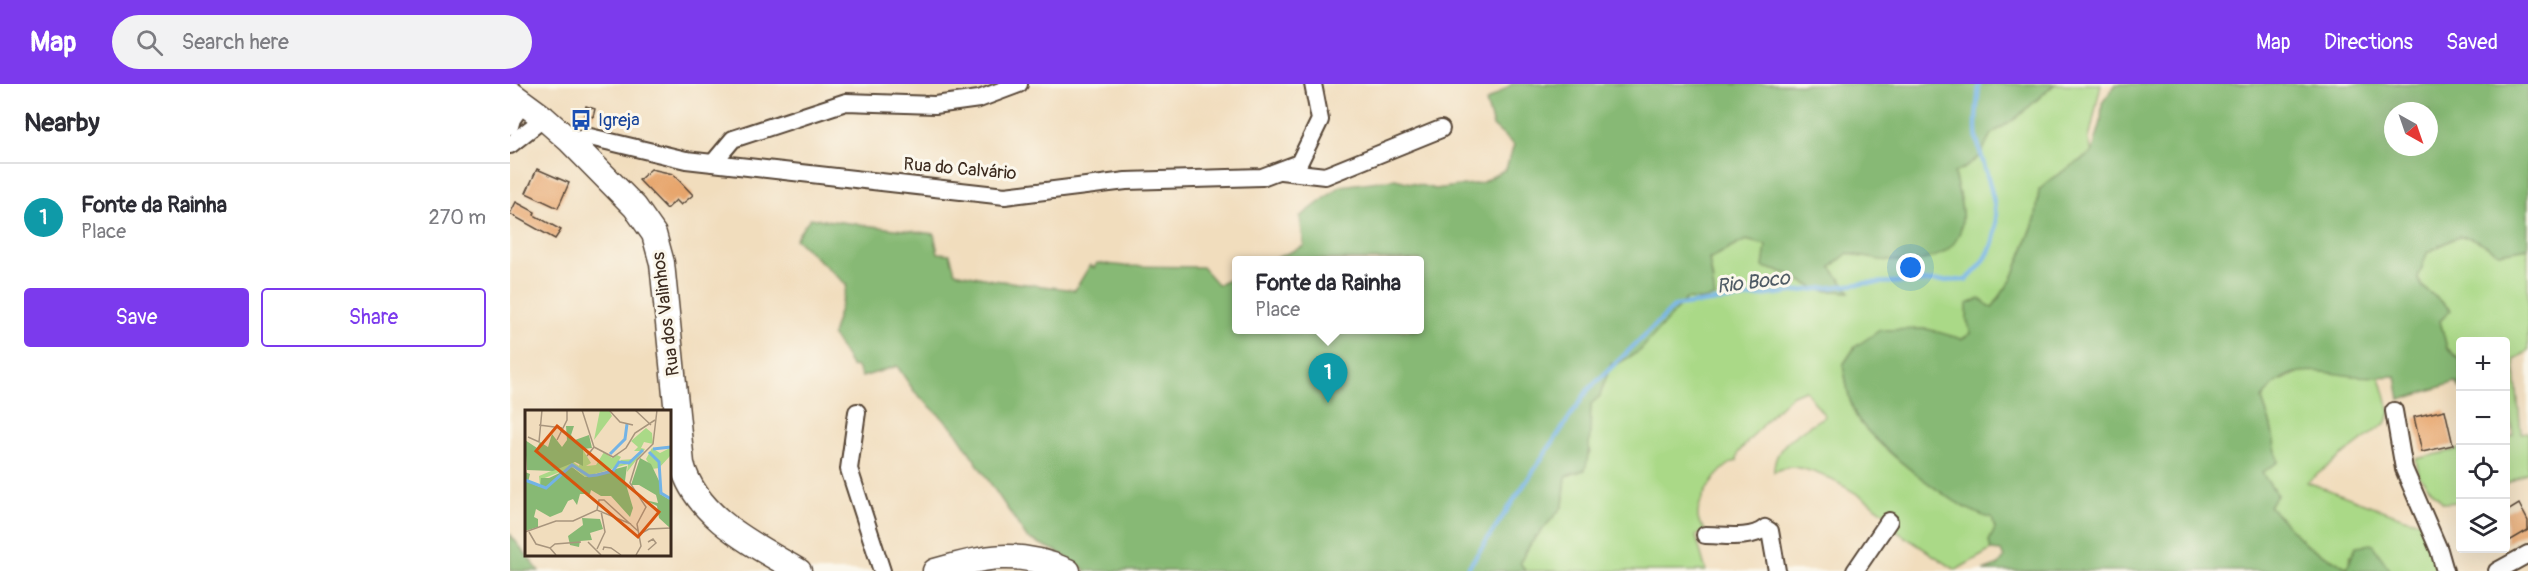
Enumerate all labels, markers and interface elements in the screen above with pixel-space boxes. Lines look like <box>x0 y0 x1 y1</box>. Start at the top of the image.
search box <box>112 15 532 69</box>
text: Map <box>30 25 76 60</box>
icon: search <box>133 26 166 59</box>
text: Search here <box>181 28 289 56</box>
text: Map <box>2256 29 2291 56</box>
text: Directions <box>2324 29 2413 56</box>
text: Saved <box>2446 29 2498 56</box>
north arrow <box>2384 102 2438 156</box>
text: Nearby <box>24 107 100 139</box>
bus stop icon: Igreja <box>569 108 593 132</box>
place label: Igreja <box>598 109 640 132</box>
street label: Rua do Calvário <box>903 153 1018 185</box>
text: Fonte da Rainha <box>81 191 227 219</box>
text: 1 <box>40 205 47 230</box>
text: 270 m <box>428 205 486 230</box>
text: Place <box>81 219 126 244</box>
street label: Rua dos Valinhos <box>647 251 685 377</box>
your location <box>1896 253 1925 282</box>
popup <box>1232 256 1424 334</box>
water label: Rio Boco <box>1715 265 1792 299</box>
text: Fonte da Rainha <box>1255 269 1401 297</box>
button: Save <box>24 288 249 347</box>
button: Share <box>261 288 486 347</box>
text: Place <box>1255 297 1300 322</box>
map controls <box>2456 337 2510 553</box>
button: + <box>2456 337 2510 391</box>
pin: 1 <box>1308 354 1348 403</box>
button: − <box>2456 391 2510 445</box>
inset map <box>525 410 670 556</box>
button: locate <box>2456 445 2510 499</box>
button: layers <box>2456 499 2510 553</box>

